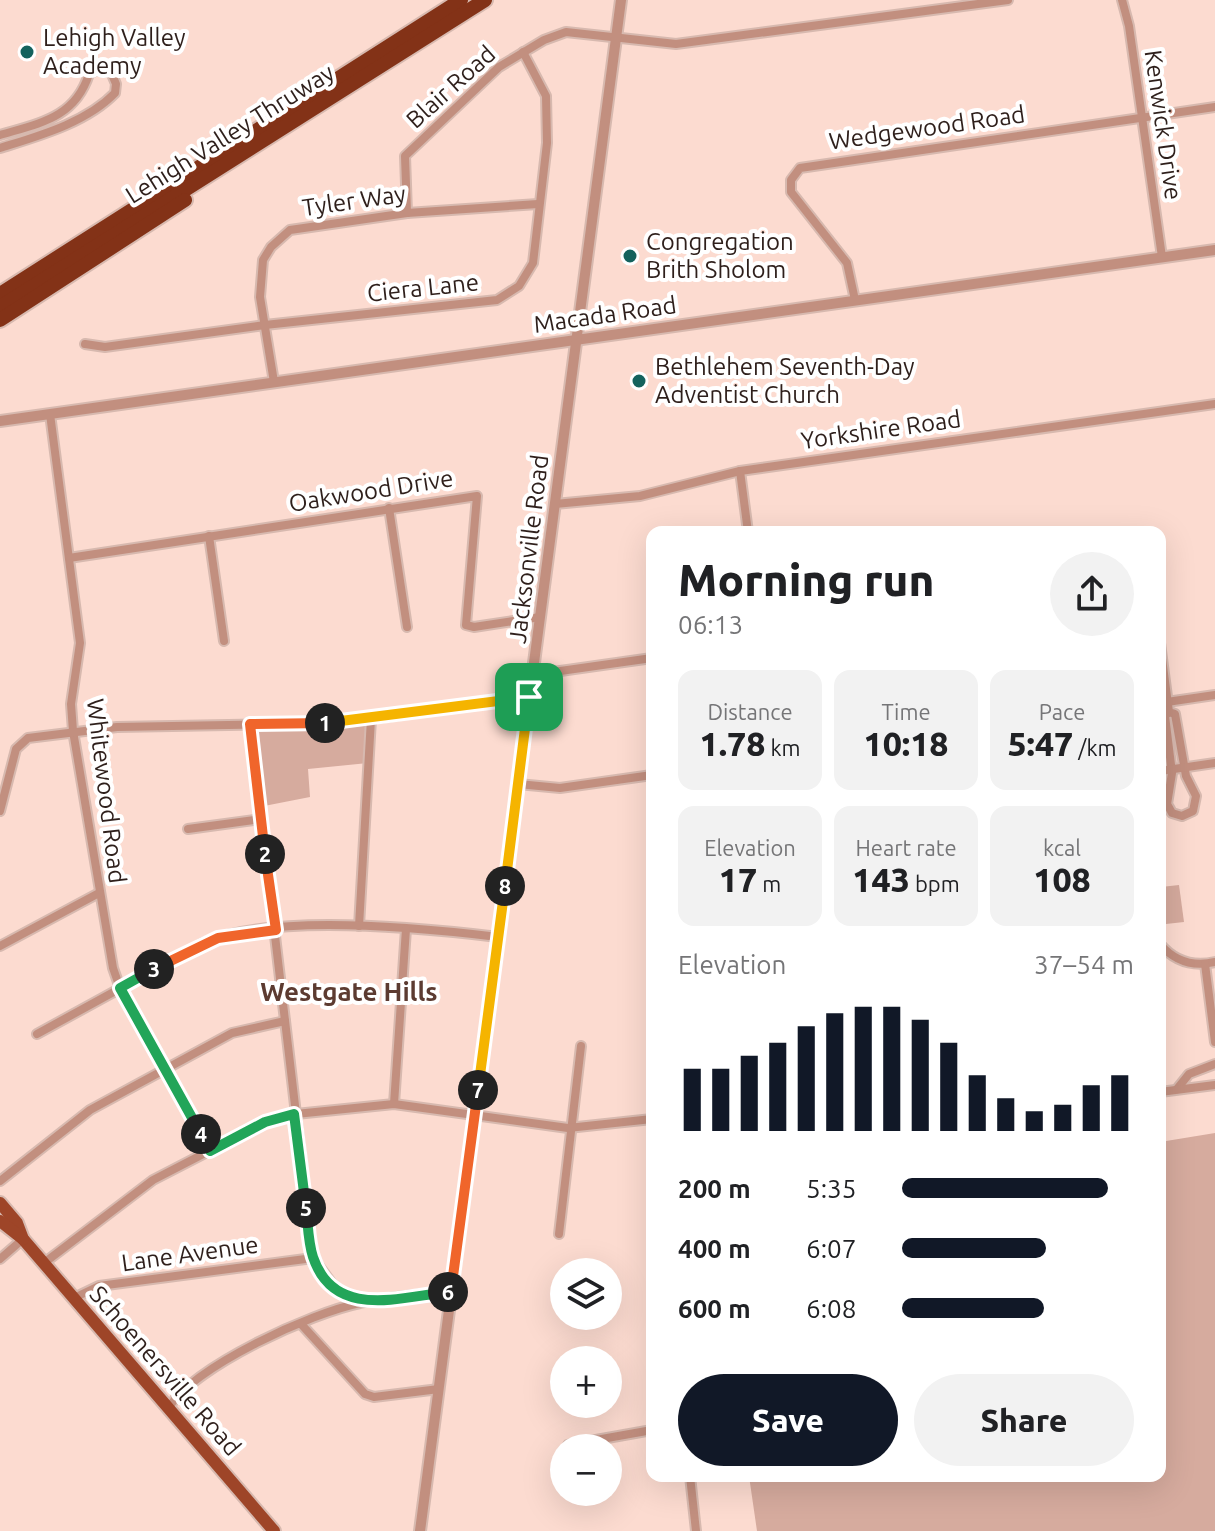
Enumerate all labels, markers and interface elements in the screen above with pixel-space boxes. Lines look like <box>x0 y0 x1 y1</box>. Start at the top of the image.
place label: Lehigh Valley Academy <box>43 24 186 79</box>
street label: Blair Road <box>401 40 500 133</box>
marker: Lehigh Valley Academy <box>18 43 36 61</box>
street label: Kenwick Drive <box>1140 48 1187 202</box>
street label: Lehigh Valley Thruway <box>121 58 339 209</box>
street label: Wedgewood Road <box>827 100 1027 155</box>
street label: Tyler Way <box>300 180 408 221</box>
place label: Congregation Brith Sholom <box>646 228 794 283</box>
marker: Congregation Brith Sholom <box>621 247 639 265</box>
street label: Ciera Lane <box>366 268 480 307</box>
street label: Macada Road <box>532 291 678 338</box>
place label: Bethlehem Seventh-Day Adventist Church <box>655 353 915 408</box>
marker: Bethlehem Seventh-Day Adventist Church <box>630 372 648 390</box>
street label: Yorkshire Road <box>799 405 963 454</box>
street label: Jacksonville Road <box>504 453 553 645</box>
street label: Oakwood Drive <box>287 464 455 517</box>
button: share <box>1050 552 1134 636</box>
text: Morning run <box>678 555 934 604</box>
text: 06:13 <box>678 610 743 639</box>
pin <box>495 663 563 731</box>
icon: arrive <box>507 675 551 719</box>
street label: Whitewood Road <box>82 697 131 885</box>
text: Distance <box>707 699 793 724</box>
text: Time <box>881 699 931 724</box>
text: Pace <box>1039 699 1085 724</box>
pin: 1 <box>305 703 345 743</box>
text: 1 <box>319 710 331 735</box>
text: 1.78 <box>699 724 765 762</box>
text: 10:18 <box>863 724 949 762</box>
text: 5:47 <box>1007 724 1073 762</box>
text: km <box>765 735 801 760</box>
text: /km <box>1073 735 1117 760</box>
pin: 2 <box>245 834 285 874</box>
text: Elevation <box>704 835 796 860</box>
text: Heart rate <box>855 835 957 860</box>
text: kcal <box>1043 835 1081 860</box>
text: 2 <box>259 841 271 866</box>
text: 17 <box>719 860 757 898</box>
text: 143 <box>852 860 910 898</box>
text: 108 <box>1033 860 1091 898</box>
pin: 8 <box>485 866 525 906</box>
text: m <box>757 871 781 896</box>
text: bpm <box>910 871 960 896</box>
text: 8 <box>499 873 511 898</box>
pin: 3 <box>134 949 174 989</box>
text: Elevation <box>678 950 786 979</box>
text: 37–54 m <box>1034 950 1134 979</box>
text: 3 <box>148 956 160 981</box>
district label: Westgate Hills <box>260 977 438 1006</box>
pin: 7 <box>458 1070 498 1110</box>
text: 7 <box>472 1077 484 1102</box>
pin: 4 <box>181 1114 221 1154</box>
text: 4 <box>195 1121 207 1146</box>
text: 200 m <box>678 1174 751 1203</box>
text: 5:35 <box>806 1174 856 1203</box>
pin: 5 <box>286 1188 326 1228</box>
text: 5 <box>300 1195 312 1220</box>
street label: Lane Avenue <box>120 1231 260 1276</box>
text: 400 m <box>678 1234 751 1263</box>
text: 6:07 <box>806 1234 856 1263</box>
map controls <box>550 1258 622 1506</box>
button: layers <box>550 1258 622 1330</box>
pin: 6 <box>428 1272 468 1312</box>
text: 6 <box>442 1279 454 1304</box>
street label: Schoenersville Road <box>85 1281 246 1461</box>
text: 600 m <box>678 1294 751 1323</box>
text: 6:08 <box>806 1294 856 1323</box>
button: + <box>550 1346 622 1418</box>
button: Save <box>678 1374 898 1466</box>
button: Share <box>914 1374 1134 1466</box>
button: − <box>550 1434 622 1506</box>

